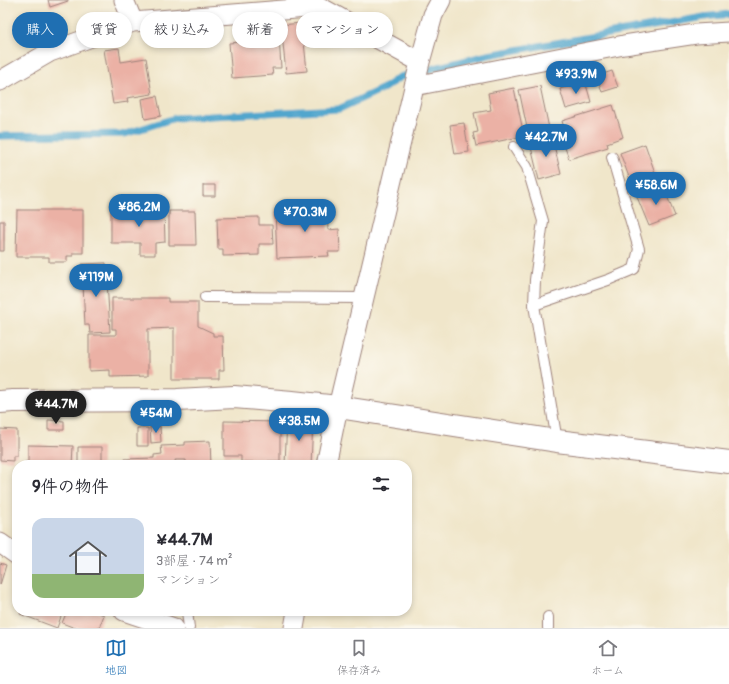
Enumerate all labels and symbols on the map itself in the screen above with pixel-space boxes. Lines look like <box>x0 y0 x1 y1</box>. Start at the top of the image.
pin: ¥93.9M <box>543 61 609 95</box>
pin: ¥42.7M <box>513 124 579 158</box>
pin: ¥58.6M <box>623 172 689 206</box>
pin: ¥86.2M <box>106 194 172 228</box>
pin: ¥70.3M <box>272 199 338 233</box>
pin: ¥119M <box>68 264 124 298</box>
pin: ¥44.7M <box>23 391 89 425</box>
pin: ¥54M <box>132 400 180 434</box>
pin: ¥38.5M <box>266 408 332 442</box>

